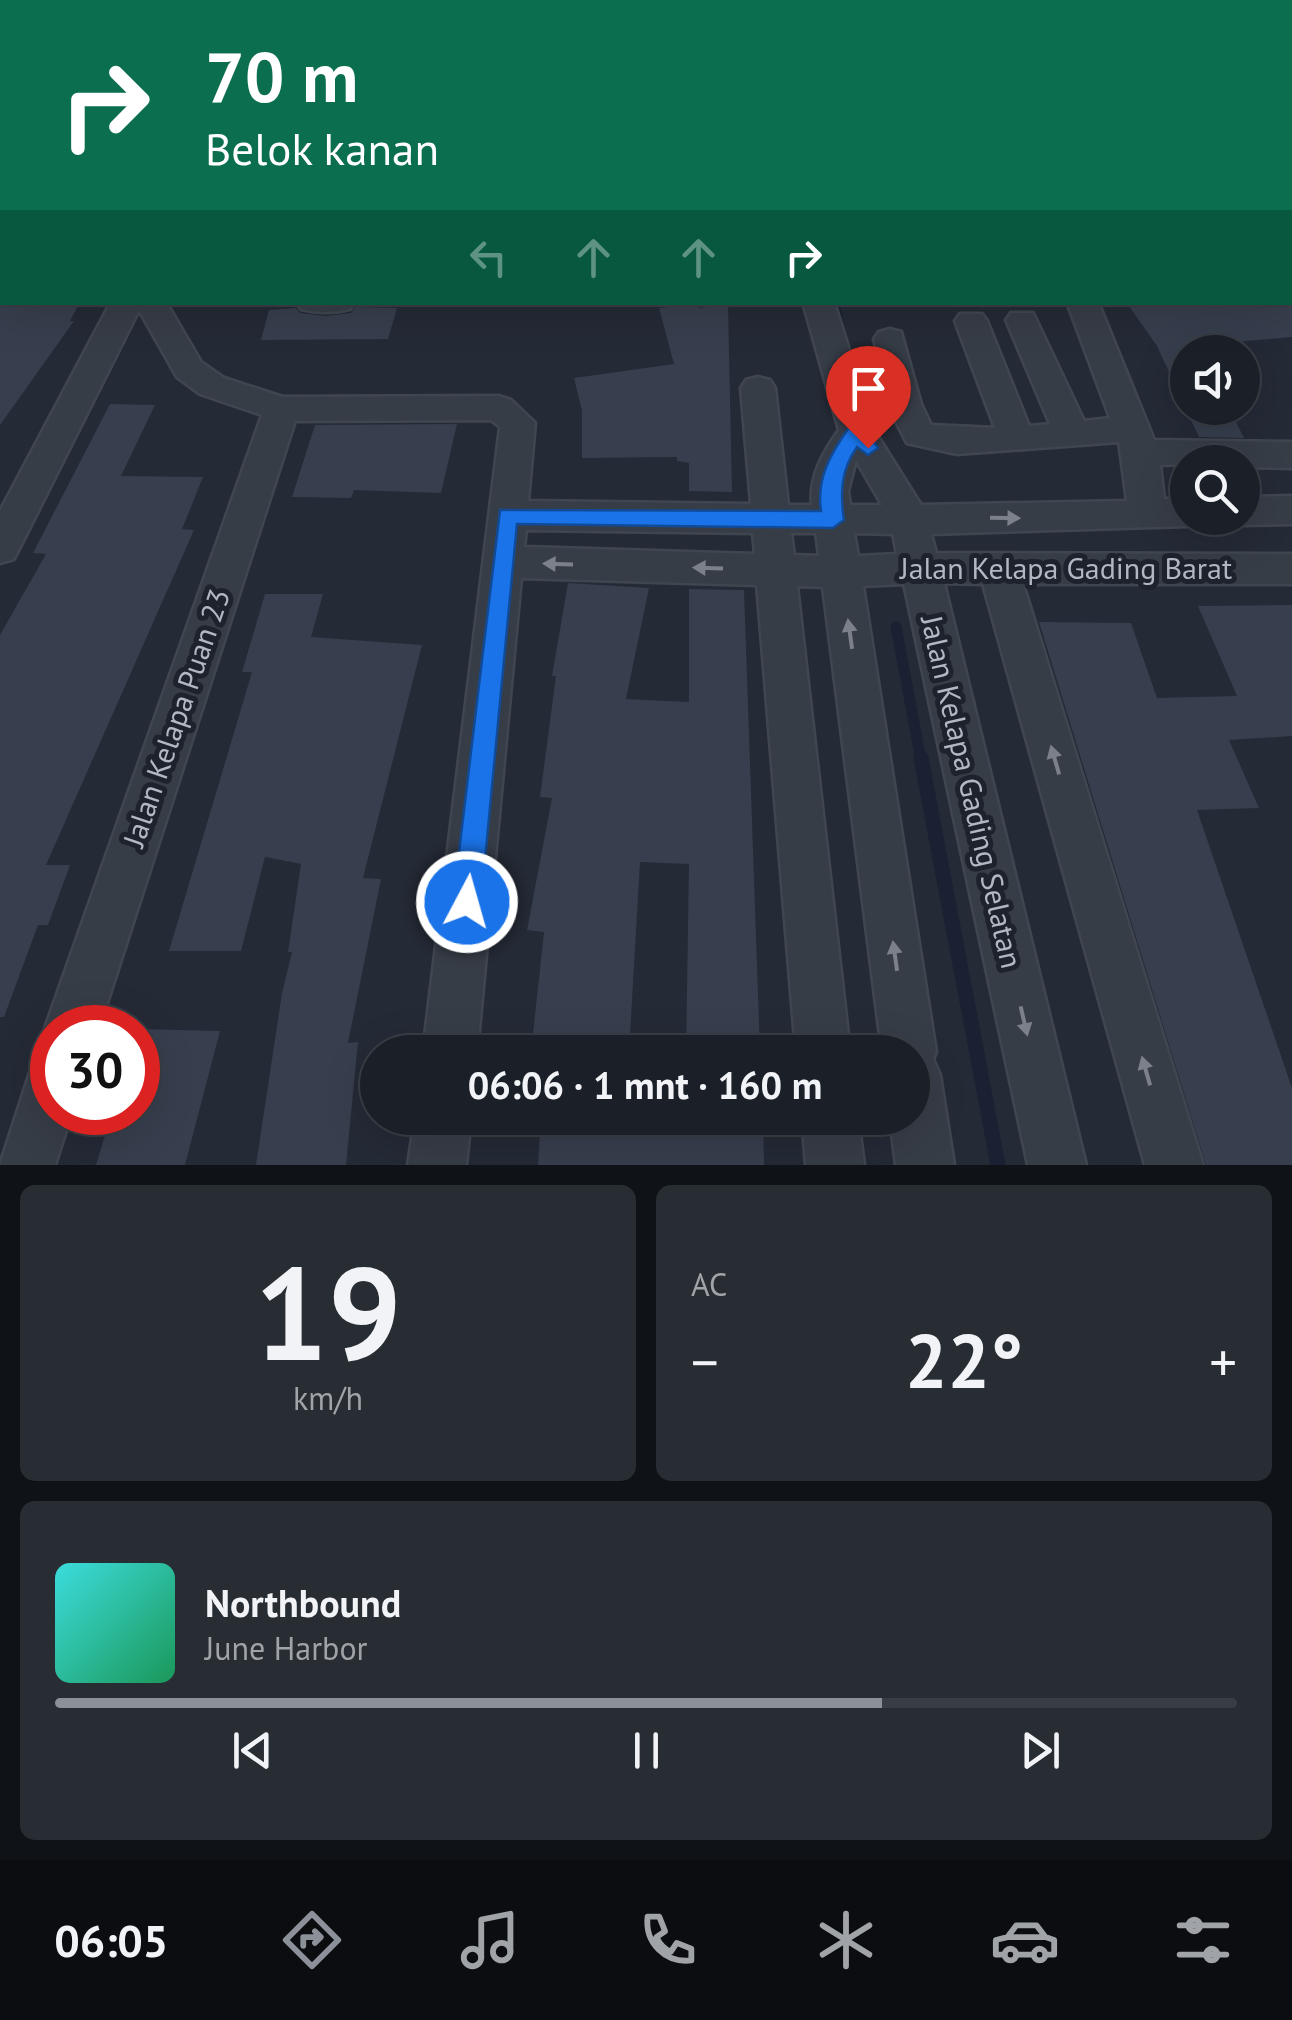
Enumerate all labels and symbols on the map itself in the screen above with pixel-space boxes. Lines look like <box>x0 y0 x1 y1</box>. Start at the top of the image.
pin <box>826 346 911 449</box>
one-way arrow <box>990 510 1022 526</box>
street label: Jalan Kelapa Gading Barat <box>898 548 1232 587</box>
one-way arrow <box>542 555 574 571</box>
one-way arrow <box>692 559 724 575</box>
street label: Jalan Kelapa Puan 23 <box>112 583 238 854</box>
street label: Jalan Kelapa Gading Selatan <box>912 610 1032 972</box>
one-way arrow <box>841 618 857 650</box>
one-way arrow <box>1047 744 1062 774</box>
position arrow <box>415 850 519 954</box>
one-way arrow <box>887 940 903 971</box>
speed limit sign: 30 <box>30 1005 160 1135</box>
one-way arrow <box>1016 1006 1032 1037</box>
one-way arrow <box>1138 1056 1153 1086</box>

